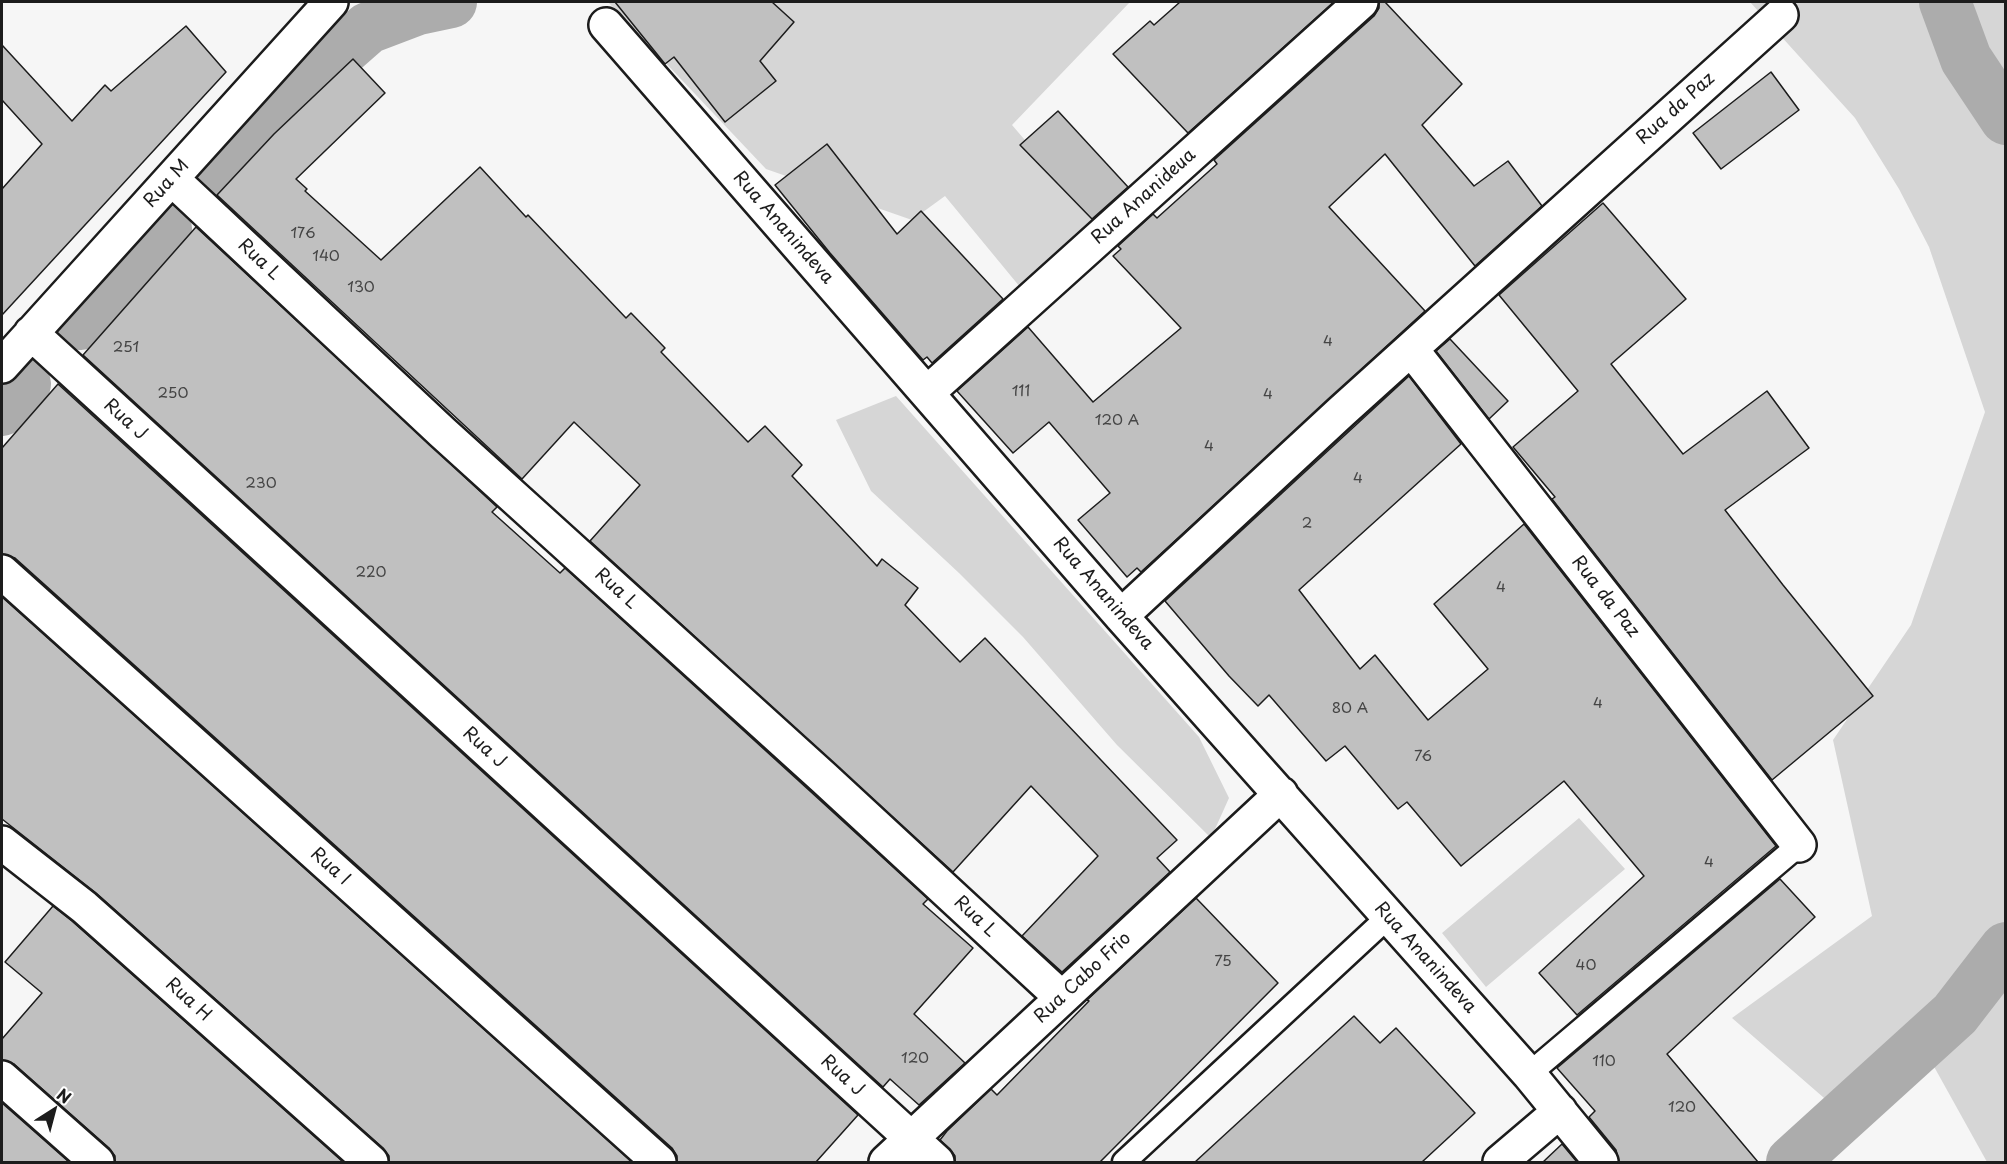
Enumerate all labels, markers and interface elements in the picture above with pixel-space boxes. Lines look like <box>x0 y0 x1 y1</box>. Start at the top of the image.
street label: Rua da Paz <box>1633 68 1719 150</box>
street label: Rua Ananideua <box>1088 145 1200 249</box>
street label: Rua M <box>140 155 194 213</box>
street label: Rua Ananindeva <box>728 167 838 289</box>
house number: 176 <box>290 225 316 243</box>
street label: Rua L <box>233 235 285 285</box>
house number: 140 <box>312 248 340 266</box>
house number: 130 <box>347 279 375 297</box>
house number: 4 <box>1323 333 1333 351</box>
house number: 251 <box>113 339 139 357</box>
house number: 111 <box>1012 383 1030 401</box>
house number: 250 <box>158 385 188 403</box>
house number: 4 <box>1263 386 1273 404</box>
street label: Rua J <box>99 395 151 445</box>
house number: 120 A <box>1095 412 1139 430</box>
house number: 4 <box>1204 438 1214 456</box>
house number: 4 <box>1353 470 1363 488</box>
house number: 230 <box>245 475 277 493</box>
house number: 2 <box>1302 515 1312 533</box>
street label: Rua Ananindeva <box>1048 533 1158 655</box>
street label: Rua da Paz <box>1566 552 1644 642</box>
house number: 220 <box>355 564 387 582</box>
street label: Rua L <box>590 564 642 614</box>
house number: 4 <box>1496 579 1506 597</box>
house number: 4 <box>1593 695 1603 713</box>
house number: 80 A <box>1332 700 1368 718</box>
street label: Rua J <box>458 723 510 773</box>
house number: 76 <box>1414 748 1432 766</box>
street label: Rua I <box>306 844 354 890</box>
house number: 4 <box>1704 854 1714 872</box>
street label: Rua L <box>949 892 1001 942</box>
street label: Rua Ananindeva <box>1369 898 1481 1018</box>
street label: Rua Cabo Frio <box>1030 928 1136 1028</box>
house number: 75 <box>1214 953 1232 971</box>
house number: 40 <box>1576 957 1596 975</box>
street label: Rua H <box>161 974 215 1026</box>
house number: 120 <box>901 1050 929 1068</box>
street label: Rua J <box>816 1051 868 1101</box>
house number: 110 <box>1592 1053 1616 1071</box>
north arrow <box>24 1080 84 1140</box>
text: N <box>52 1082 77 1109</box>
house number: 120 <box>1668 1099 1696 1117</box>

